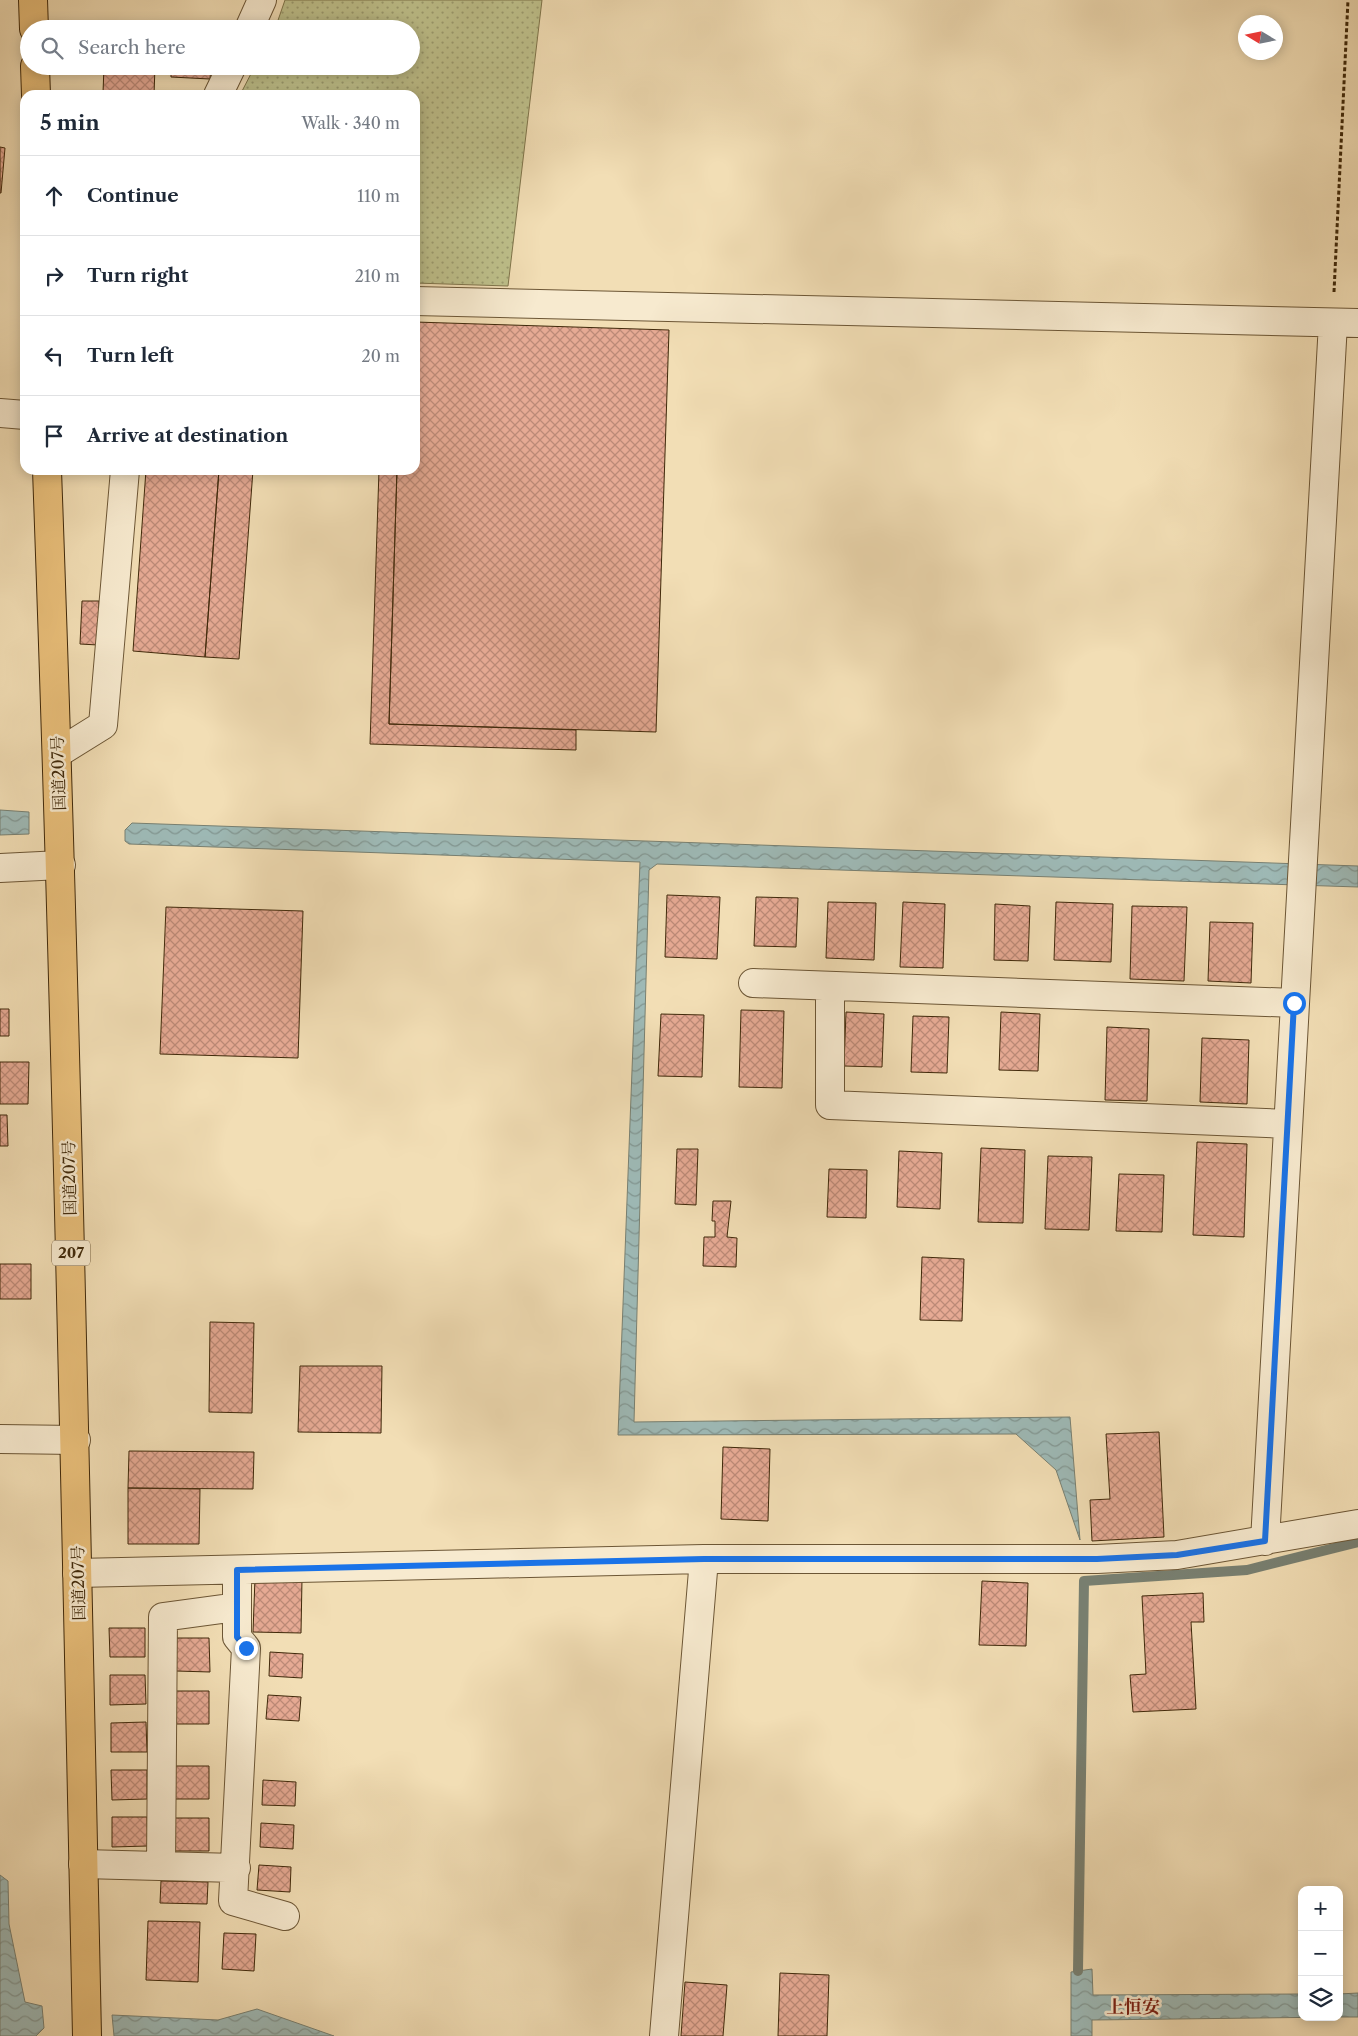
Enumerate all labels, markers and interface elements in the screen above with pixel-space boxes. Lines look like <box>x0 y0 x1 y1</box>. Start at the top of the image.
north arrow <box>1238 15 1283 60</box>
search box <box>20 20 420 75</box>
icon: search <box>38 34 66 62</box>
text: Search here <box>78 36 186 59</box>
text: 5 min <box>40 110 100 135</box>
text: Walk · 340 m <box>301 113 400 133</box>
icon: ahead <box>40 182 68 210</box>
text: Continue <box>87 184 179 207</box>
text: 110 m <box>357 186 400 206</box>
icon: right <box>40 262 68 290</box>
text: Turn right <box>87 264 188 287</box>
text: 210 m <box>355 266 400 286</box>
icon: left <box>40 342 68 370</box>
text: Turn left <box>87 344 174 367</box>
text: 20 m <box>361 346 400 366</box>
icon: arrive <box>40 422 68 450</box>
text: Arrive at destination <box>87 424 288 447</box>
street label: 国道207号 <box>47 735 69 811</box>
route start <box>1283 992 1306 1015</box>
street label: 国道207号 <box>58 1140 80 1216</box>
road number: 207 <box>52 1240 90 1266</box>
street label: 国道207号 <box>67 1545 89 1621</box>
route end <box>235 1637 258 1660</box>
map controls <box>1298 1886 1343 2021</box>
button: + <box>1298 1886 1343 1931</box>
button: − <box>1298 1931 1343 1976</box>
button: layers <box>1298 1976 1343 2021</box>
district label: 上恒安 <box>1106 1996 1160 2018</box>

